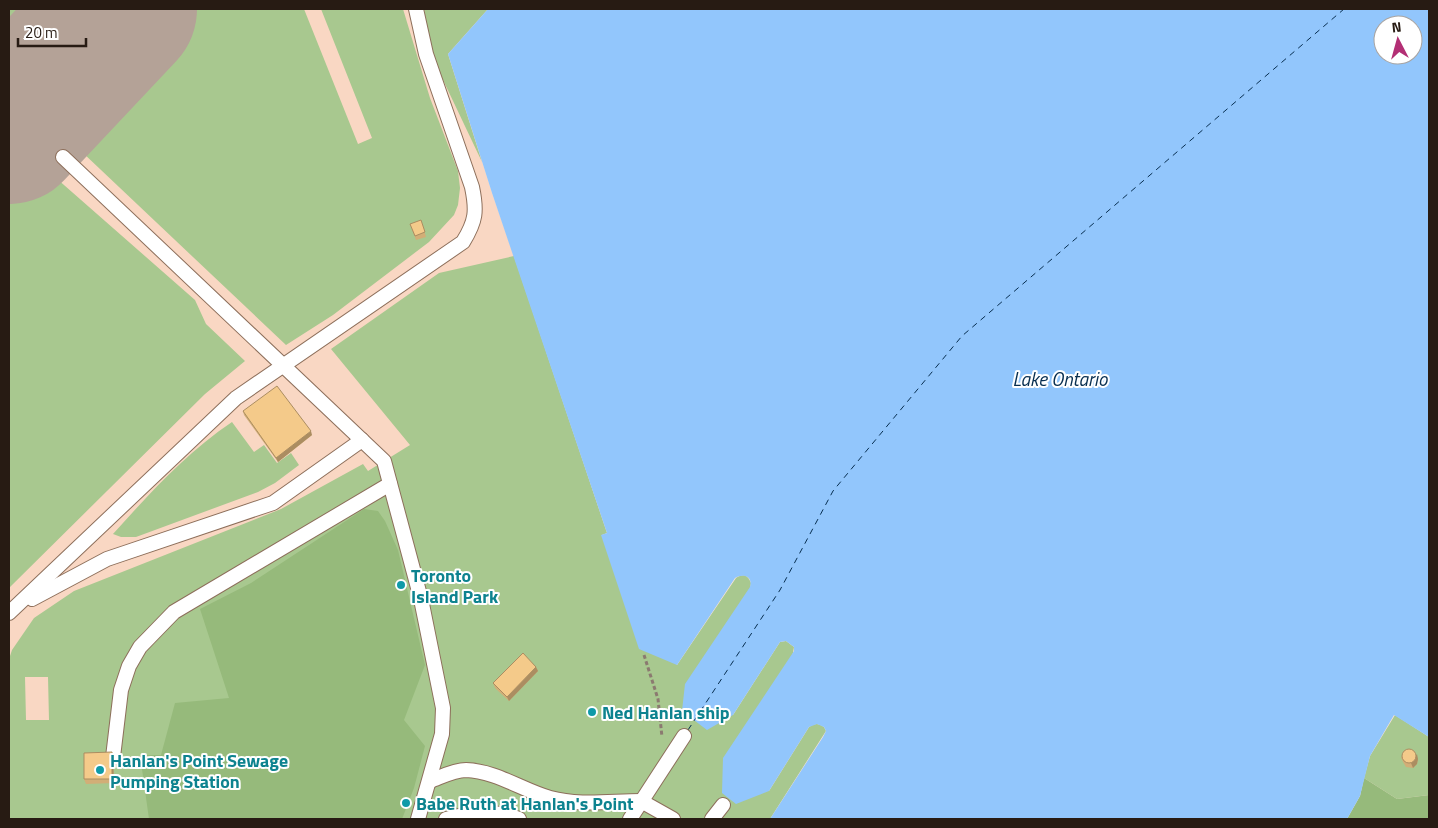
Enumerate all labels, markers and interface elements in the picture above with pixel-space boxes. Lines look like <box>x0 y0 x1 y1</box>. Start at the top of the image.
scale bar <box>18 15 85 47</box>
north arrow <box>1373 15 1423 65</box>
text: N <box>1391 16 1403 38</box>
text: 20 m <box>25 21 58 44</box>
water label: Lake Ontario <box>1013 364 1108 393</box>
place label: Toronto Island Park <box>411 562 499 610</box>
marker: Toronto Island Park <box>395 579 407 591</box>
place label: Ned Hanlan ship <box>602 699 730 726</box>
marker: Ned Hanlan ship <box>586 706 598 718</box>
place label: Hanlan's Point Sewage Pumping Station <box>110 747 288 795</box>
marker: Hanlan's Point Sewage Pumping Station <box>94 764 106 776</box>
place label: Babe Ruth at Hanlan's Point <box>416 790 634 817</box>
marker: Babe Ruth at Hanlan's Point <box>400 797 412 809</box>

